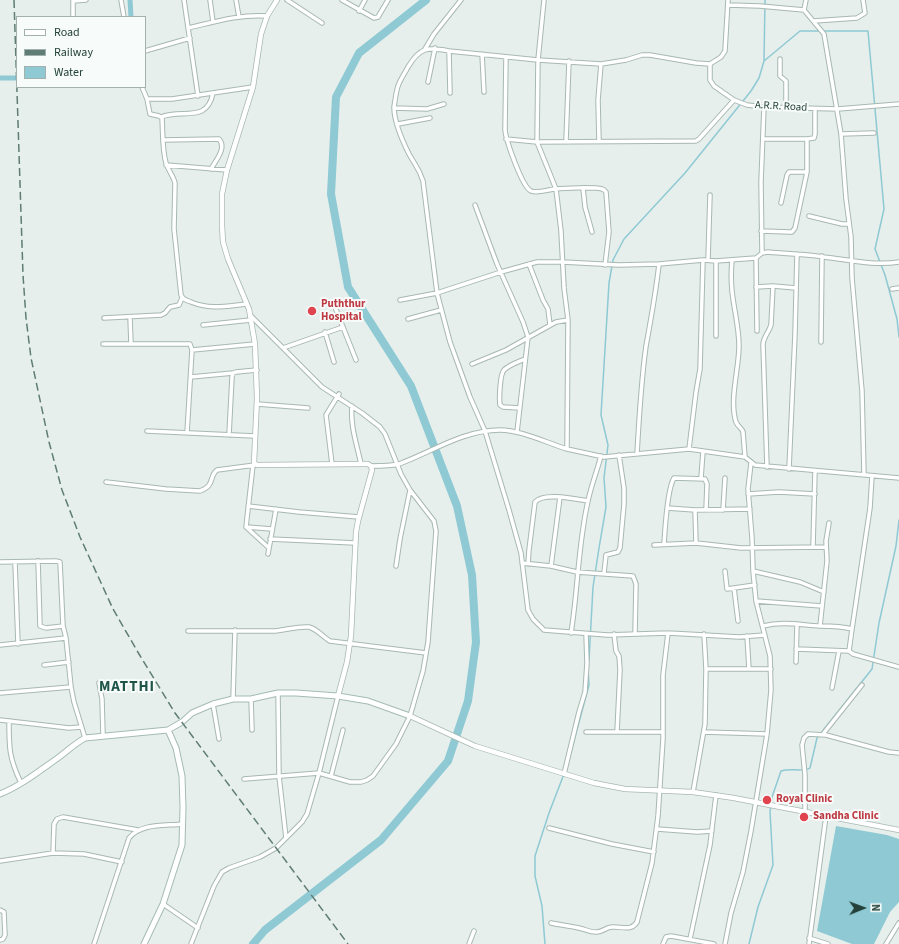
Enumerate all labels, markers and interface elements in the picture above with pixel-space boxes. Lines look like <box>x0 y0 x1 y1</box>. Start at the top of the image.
legend <box>16 16 146 88</box>
text: Road <box>54 24 80 41</box>
text: Railway <box>54 44 93 61</box>
text: Water <box>54 64 83 81</box>
street label: A.R.R. Road <box>754 99 808 115</box>
place label: Puththur Hospital <box>321 298 365 324</box>
marker: Puththur Hospital <box>306 305 318 317</box>
district label: MATTHI <box>99 679 155 697</box>
place label: Royal Clinic <box>776 793 832 807</box>
marker: Royal Clinic <box>761 794 773 806</box>
place label: Sandha Clinic <box>813 810 879 824</box>
marker: Sandha Clinic <box>798 811 810 823</box>
north arrow <box>843 888 883 928</box>
text: N <box>868 904 883 912</box>

